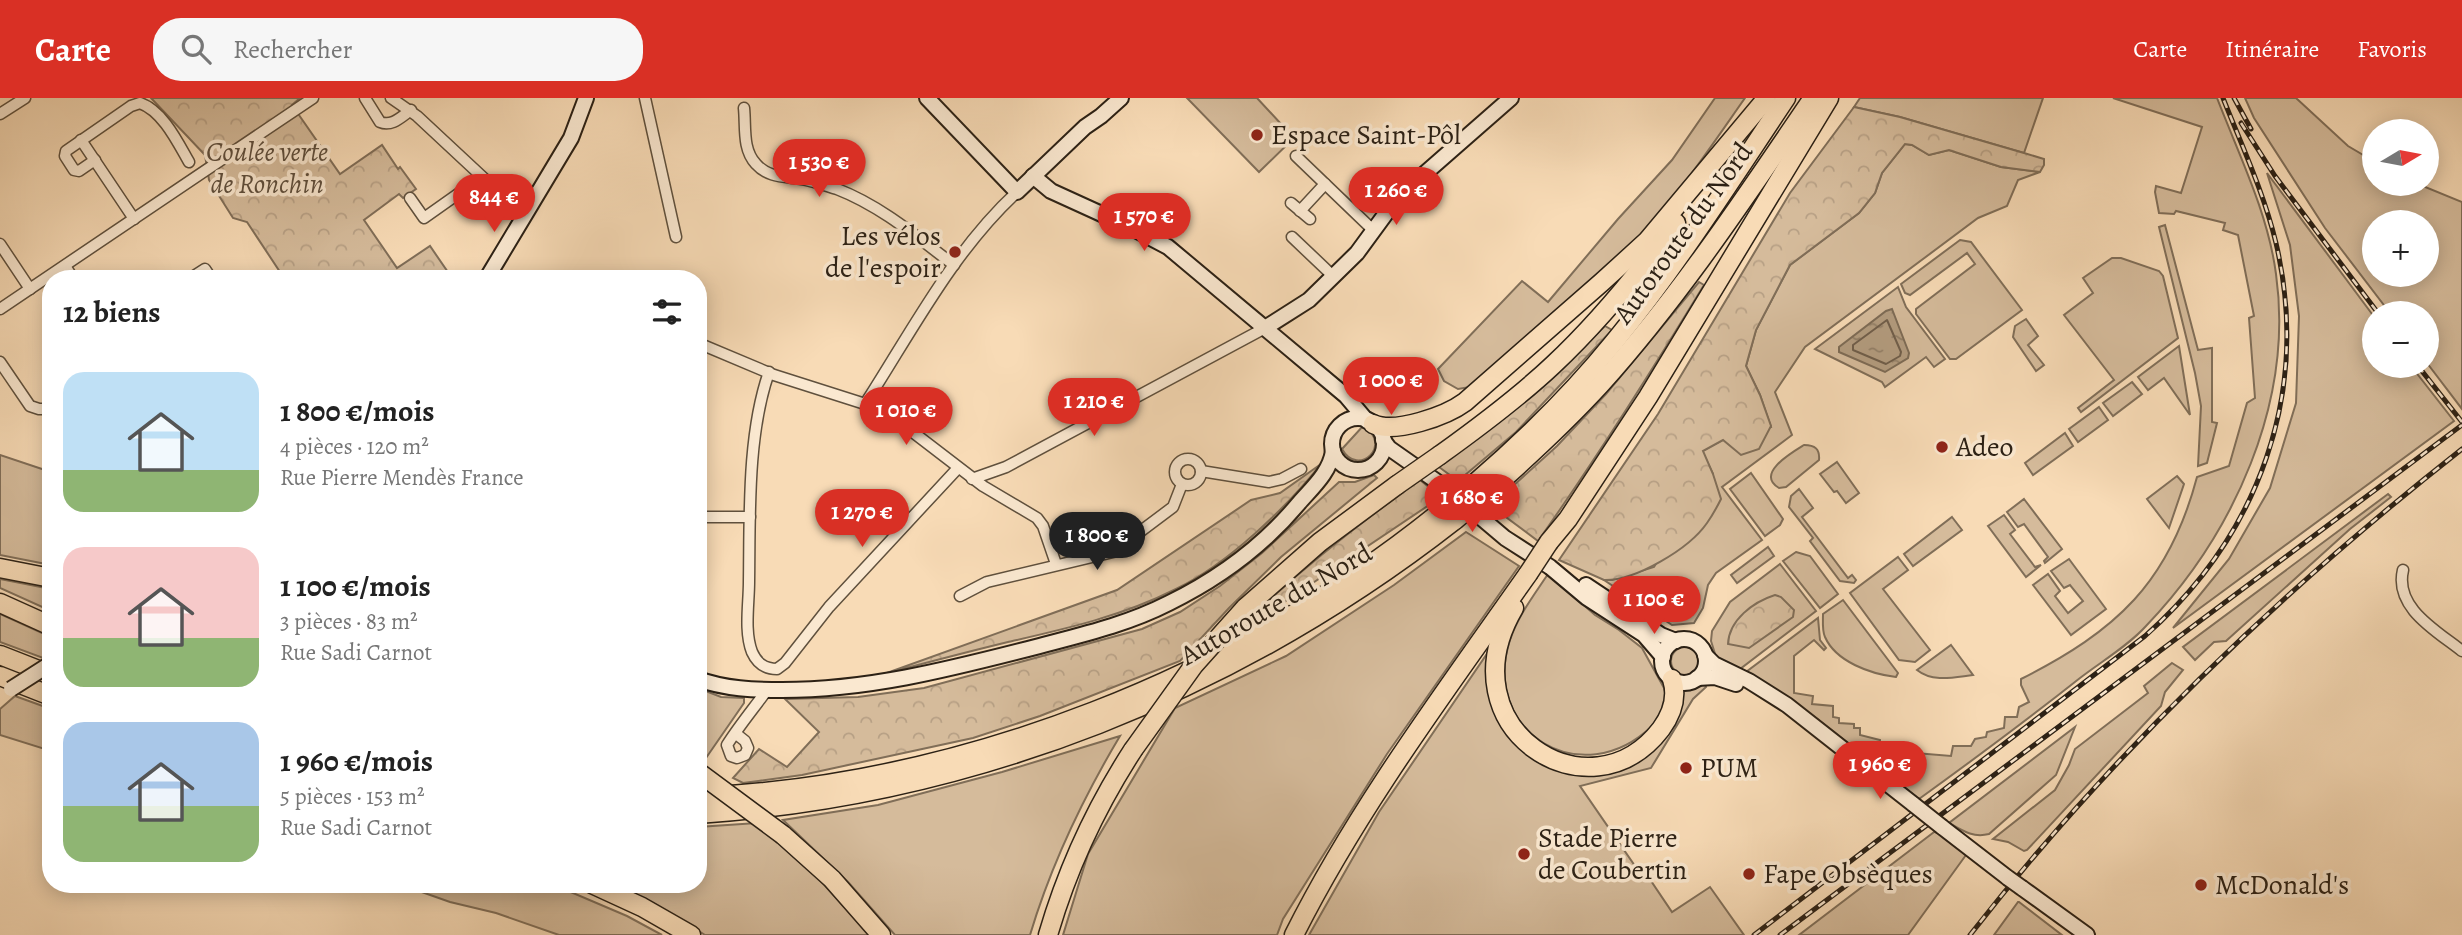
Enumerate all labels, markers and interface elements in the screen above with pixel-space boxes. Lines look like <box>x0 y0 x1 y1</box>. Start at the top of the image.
search box <box>153 18 643 81</box>
text: Carte <box>35 27 111 72</box>
icon: search <box>177 30 215 68</box>
text: Rechercher <box>233 32 353 67</box>
text: Carte <box>2133 33 2187 65</box>
text: Itinéraire <box>2225 33 2319 65</box>
text: Favoris <box>2357 33 2427 65</box>
place label: Espace Saint-Pôl <box>1271 116 1461 154</box>
north arrow <box>2362 119 2440 196</box>
map controls <box>2362 119 2439 378</box>
marker: Espace Saint-Pôl <box>1249 127 1265 143</box>
park label: Coulée verte de Ronchin <box>206 133 328 203</box>
street label: Autoroute du Nord <box>1604 134 1762 332</box>
pin: 1 530 € <box>754 140 884 199</box>
text: 1 530 € <box>789 146 849 177</box>
pin: 1 260 € <box>1331 167 1461 227</box>
pin: 844 € <box>445 174 543 234</box>
text: 1 260 € <box>1365 174 1427 205</box>
text: 844 € <box>469 181 519 212</box>
pin: 1 570 € <box>1079 194 1209 253</box>
text: 1 570 € <box>1114 200 1174 231</box>
button: + <box>2362 210 2439 287</box>
place label: Les vélos de l'espoir <box>825 217 941 287</box>
marker: Les vélos de l'espoir <box>947 244 963 260</box>
text: 12 biens <box>63 292 161 332</box>
icon: filters <box>648 293 686 331</box>
button: − <box>2362 301 2439 378</box>
pin: 1 000 € <box>1326 358 1456 417</box>
text: 1 000 € <box>1359 364 1423 395</box>
pin: 1 210 € <box>1029 378 1159 438</box>
text: 1 210 € <box>1064 385 1124 416</box>
pin: 1 010 € <box>841 388 971 447</box>
text: 1 800 €/mois <box>280 391 434 431</box>
text: 1 010 € <box>876 394 936 425</box>
icon: home <box>119 400 203 484</box>
place label: Adeo <box>1955 428 2013 466</box>
text: 4 pièces · 120 m² <box>280 431 429 462</box>
marker: Adeo <box>1934 439 1950 455</box>
text: Rue Pierre Mendès France <box>280 462 523 493</box>
pin: 1 680 € <box>1407 474 1537 534</box>
text: 1 680 € <box>1441 481 1503 512</box>
pin: 1 270 € <box>797 490 927 549</box>
text: 1 270 € <box>831 496 893 527</box>
pin: 1 800 € <box>1032 512 1162 572</box>
text: 1 800 € <box>1065 519 1129 550</box>
street label: Autoroute du Nord <box>1172 533 1380 675</box>
text: 1 100 €/mois <box>280 566 431 606</box>
icon: home <box>119 575 203 659</box>
pin: 1 100 € <box>1589 576 1719 636</box>
text: 1 100 € <box>1624 583 1684 614</box>
text: 3 pièces · 83 m² <box>280 606 418 637</box>
text: Rue Sadi Carnot <box>280 637 432 668</box>
text: 1 960 €/mois <box>280 741 433 781</box>
pin: 1 960 € <box>1815 742 1945 801</box>
text: 1 960 € <box>1849 748 1911 779</box>
place label: PUM <box>1700 749 1758 787</box>
icon: home <box>119 750 203 834</box>
marker: PUM <box>1678 760 1694 776</box>
text: 5 pièces · 153 m² <box>280 781 425 812</box>
text: Rue Sadi Carnot <box>280 812 432 843</box>
place label: Stade Pierre de Coubertin <box>1538 819 1687 889</box>
marker: Stade Pierre de Coubertin <box>1516 846 1532 862</box>
place label: Fape Obsèques <box>1763 855 1933 893</box>
marker: Fape Obsèques <box>1741 866 1757 882</box>
place label: McDonald's <box>2215 866 2349 904</box>
marker: McDonald's <box>2193 877 2209 893</box>

